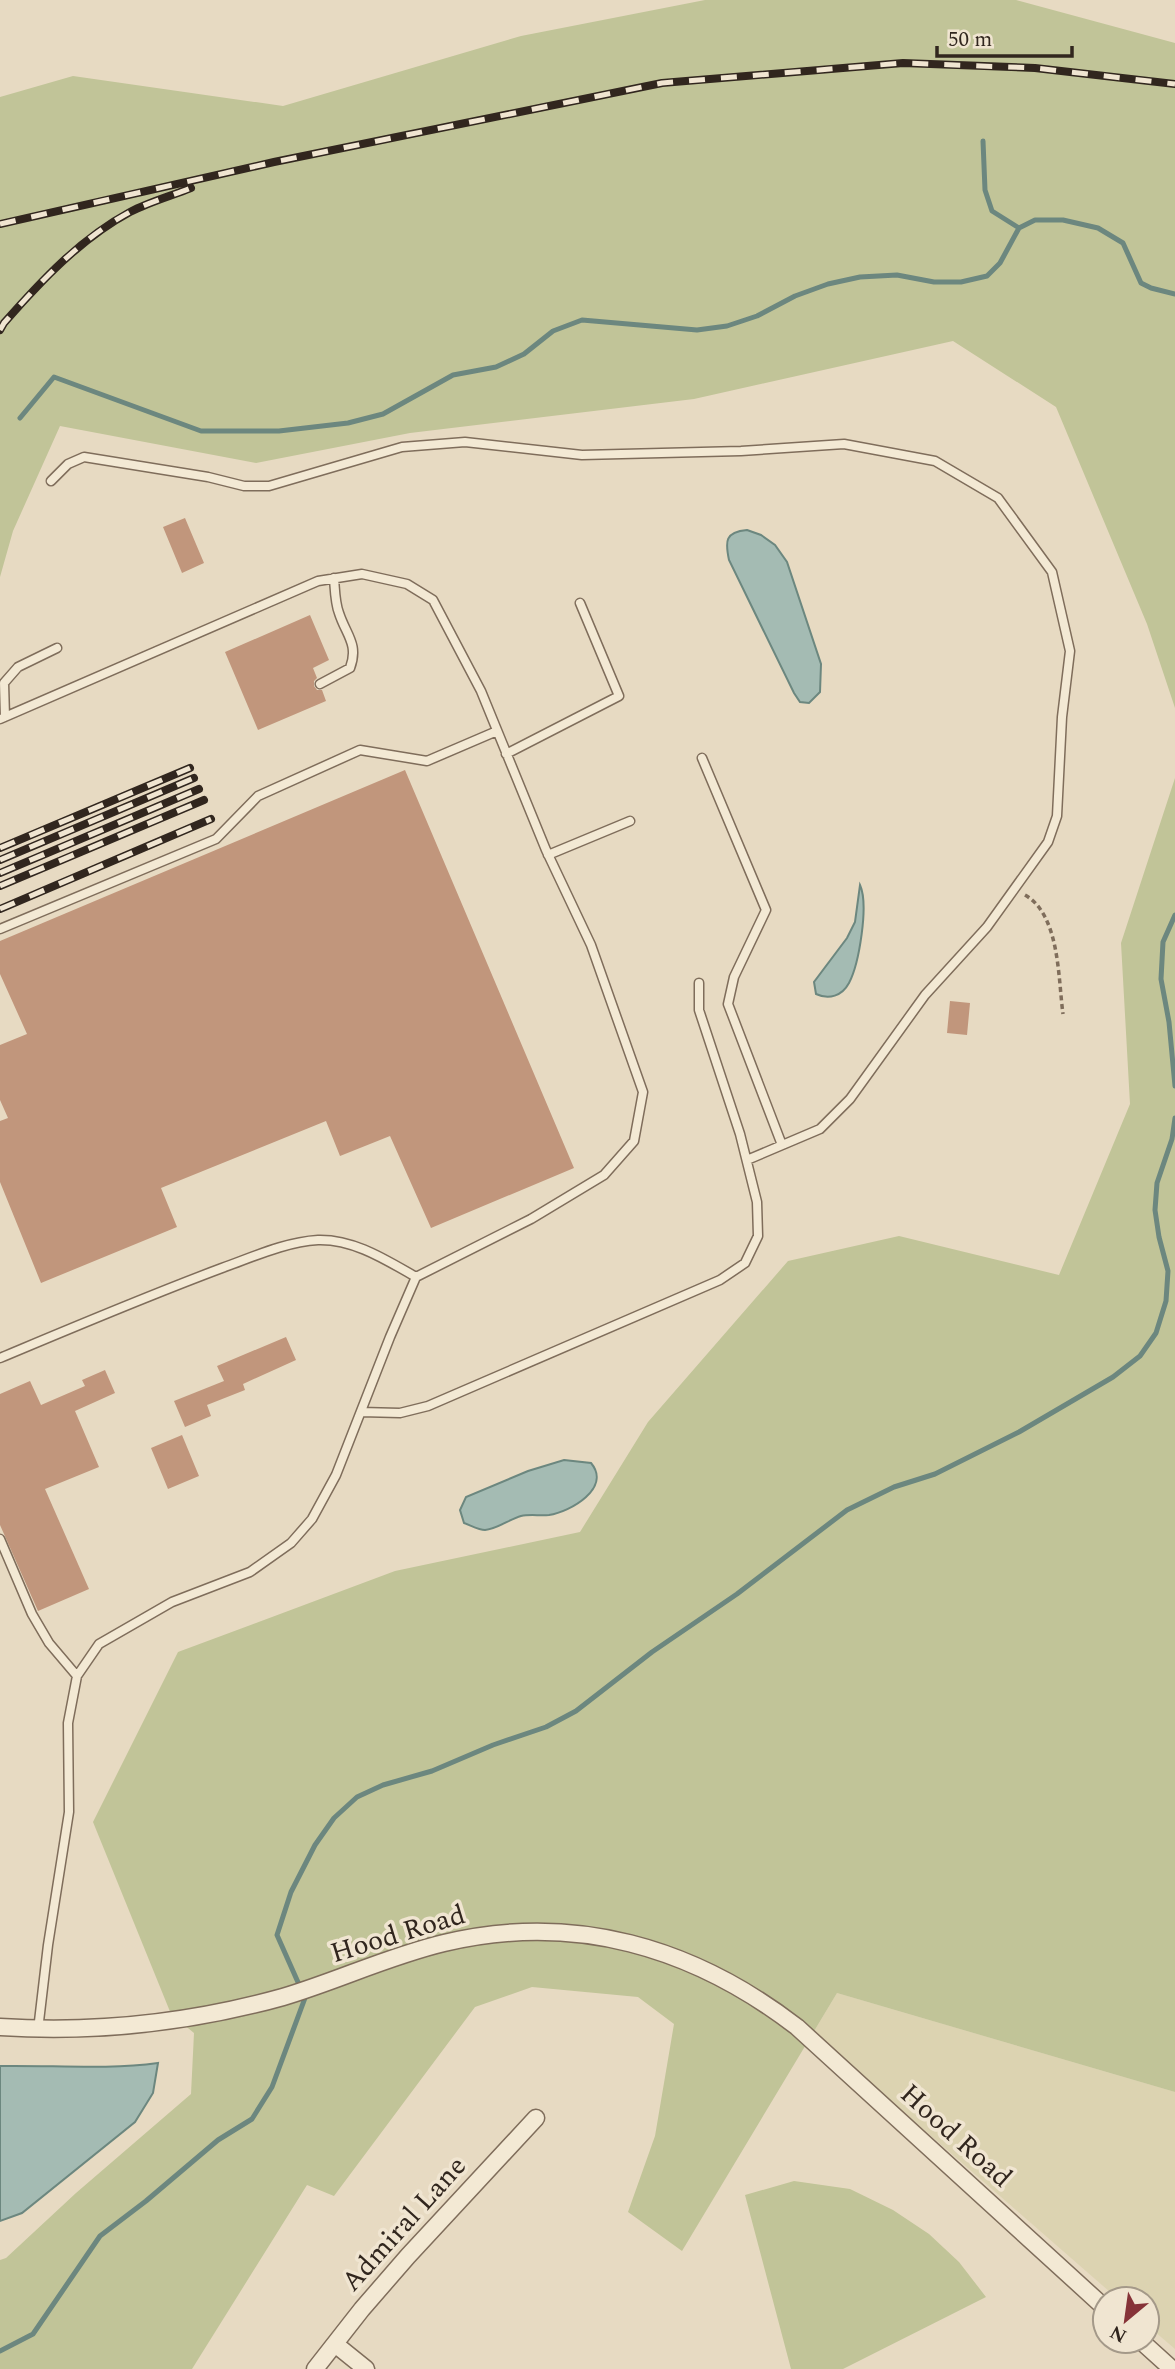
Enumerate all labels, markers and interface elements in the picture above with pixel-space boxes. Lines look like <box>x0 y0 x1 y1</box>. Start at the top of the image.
scale bar <box>937 14 1072 58</box>
text: 50 m <box>948 24 992 56</box>
street label: Hood Road <box>325 1893 471 1975</box>
street label: Hood Road <box>890 2074 1022 2198</box>
street label: Admiral Lane <box>331 2146 477 2302</box>
north arrow <box>1091 2285 1161 2355</box>
text: N <box>1105 2317 1132 2350</box>

